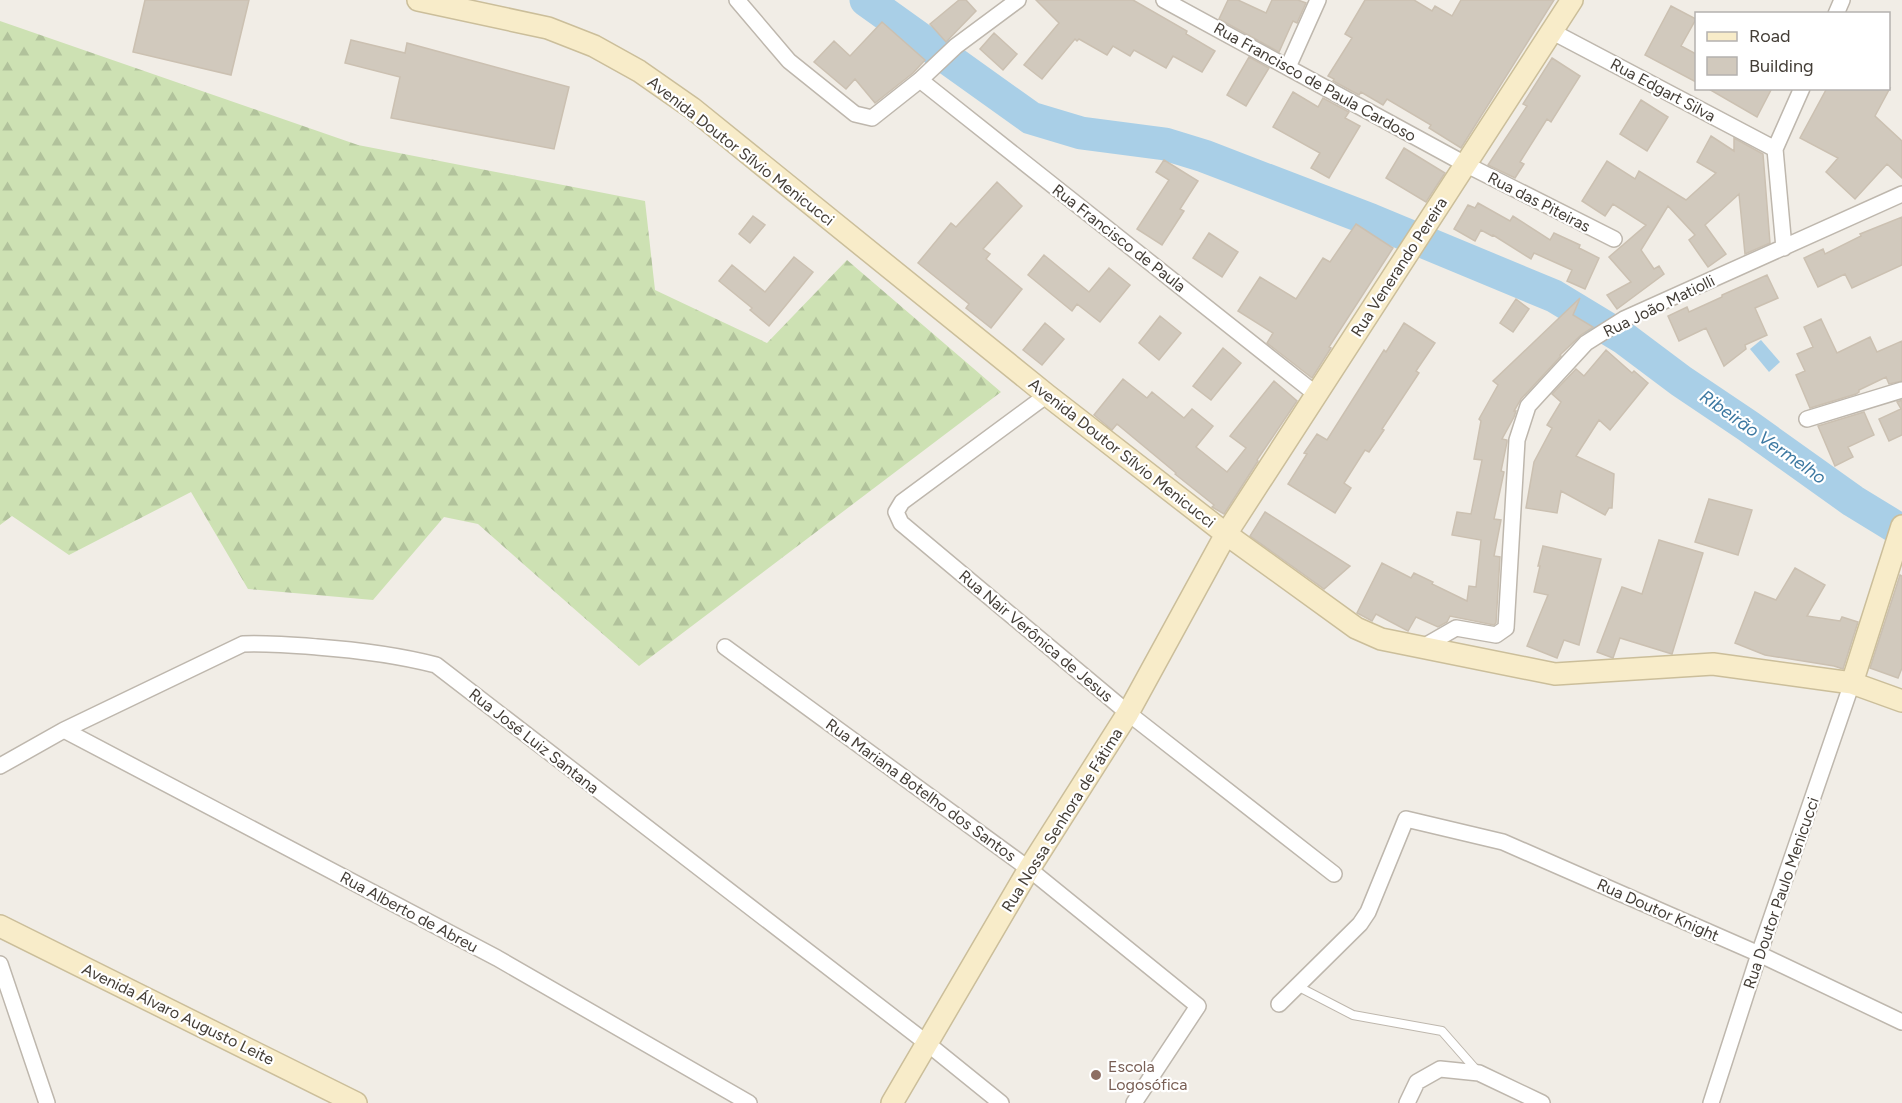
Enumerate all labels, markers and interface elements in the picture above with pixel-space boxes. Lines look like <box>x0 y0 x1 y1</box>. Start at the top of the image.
legend <box>1695 12 1890 90</box>
street label: Rua Francisco de Paula Cardoso <box>1211 18 1419 146</box>
text: Road <box>1749 25 1790 47</box>
street label: Rua Edgart Silva <box>1607 54 1719 126</box>
text: Building <box>1749 55 1814 77</box>
street label: Avenida Doutor Sílvio Menicucci <box>644 72 838 230</box>
street label: Rua das Piteiras <box>1485 168 1593 236</box>
street label: Rua Francisco de Paula <box>1049 180 1189 296</box>
street label: Rua Venerando Pereira <box>1347 194 1451 340</box>
street label: Rua João Matiolli <box>1600 271 1718 341</box>
street label: Avenida Doutor Sílvio Menicucci <box>1025 374 1219 532</box>
water label: Ribeirão Vermelho <box>1696 385 1830 489</box>
street label: Rua Nair Verônica de Jesus <box>955 566 1117 706</box>
street label: Rua José Luiz Santana <box>465 684 603 798</box>
street label: Rua Mariana Botelho dos Santos <box>822 715 1020 865</box>
street label: Rua Nossa Senhora de Fátima <box>997 725 1127 915</box>
street label: Rua Doutor Paulo Menicucci <box>1739 795 1823 991</box>
street label: Rua Alberto de Abreu <box>337 868 481 956</box>
street label: Rua Doutor Knight <box>1594 875 1722 945</box>
street label: Avenida Álvaro Augusto Leite <box>79 959 277 1069</box>
place label: Escola Logosófica <box>1108 1057 1187 1094</box>
marker: Escola Logosófica <box>1089 1068 1103 1082</box>

